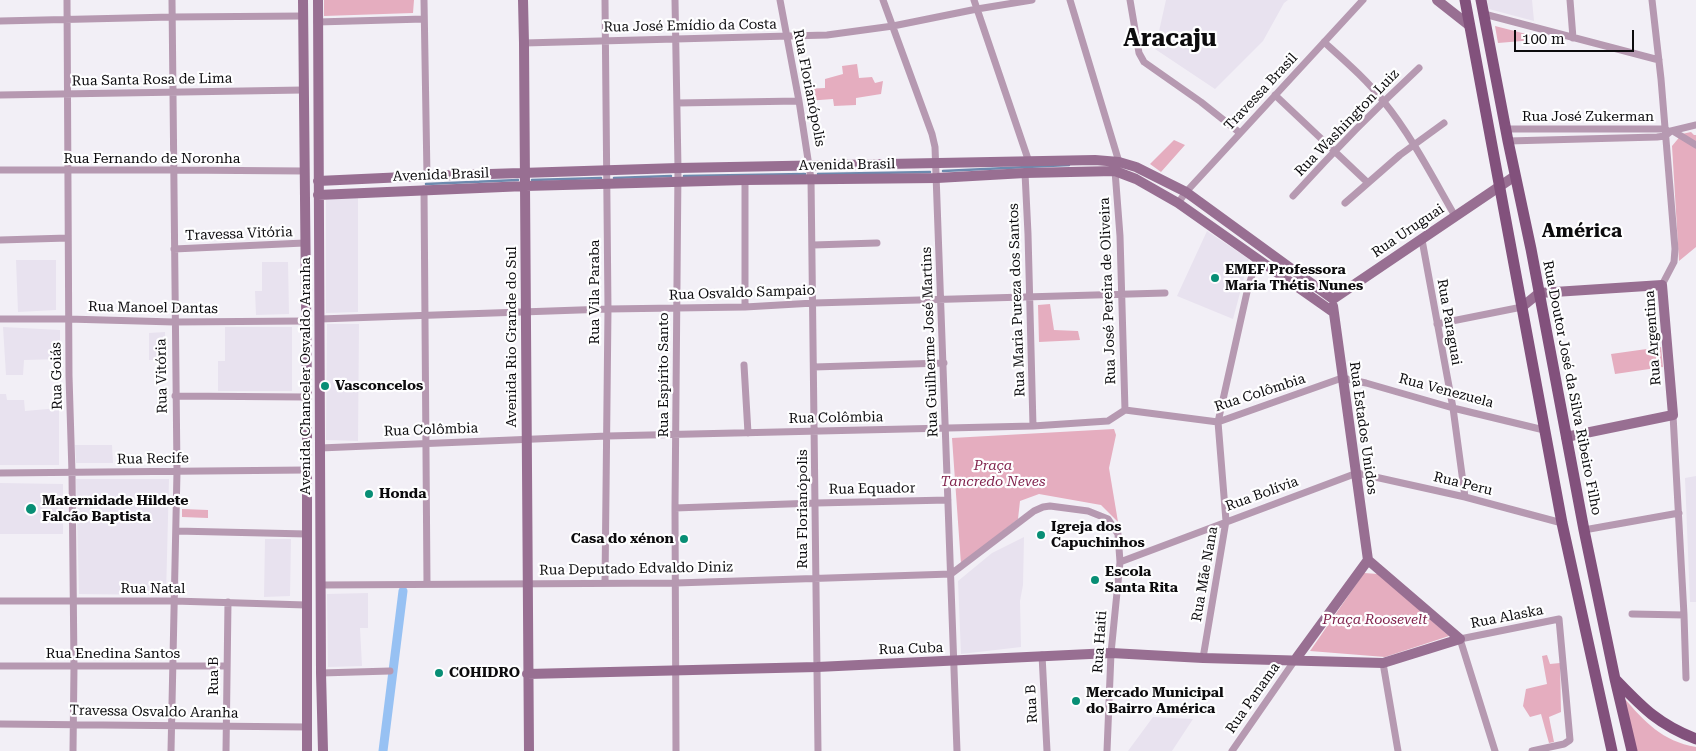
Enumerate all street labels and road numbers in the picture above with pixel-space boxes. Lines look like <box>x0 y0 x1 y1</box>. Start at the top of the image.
street label: Rua José Emídio da Costa <box>603 16 777 36</box>
street label: Rua Florianópolis <box>789 28 829 148</box>
street label: Travessa Brasil <box>1221 50 1301 134</box>
street label: Rua Washington Luiz <box>1291 66 1403 180</box>
street label: Rua Santa Rosa de Lima <box>72 70 232 90</box>
street label: Rua José Zukerman <box>1522 109 1654 125</box>
street label: Rua Fernando de Noronha <box>64 151 240 167</box>
street label: Avenida Brasil <box>799 156 895 174</box>
street label: Avenida Brasil <box>392 165 490 185</box>
street label: Rua José Pereira de Oliveira <box>1096 197 1120 385</box>
street label: Rua Uruguai <box>1369 201 1447 261</box>
street label: Rua Maria Pureza dos Santos <box>1005 203 1029 397</box>
street label: Travessa Vitória <box>185 224 293 244</box>
street label: Rua Vila Paraba <box>587 240 603 344</box>
street label: Avenida Rio Grande do Sul <box>504 246 520 428</box>
street label: Rua Guilherme José Martins <box>918 246 942 438</box>
street label: Avenida Chanceler Osvaldo Aranha <box>298 257 314 495</box>
street label: Rua Doutor José da Silva Ribeiro Filho <box>1539 259 1605 517</box>
street label: Rua Paraguai <box>1433 277 1465 367</box>
street label: Rua Osvaldo Sampaio <box>668 282 816 304</box>
street label: Rua Argentina <box>1641 290 1665 386</box>
street label: Rua Manoel Dantas <box>88 298 218 318</box>
street label: Rua Espírito Santo <box>656 312 672 438</box>
street label: Rua Vitória <box>153 338 171 414</box>
street label: Rua Goiás <box>48 342 66 410</box>
street label: Rua Estados Unidos <box>1345 360 1381 496</box>
street label: Rua Colômbia <box>1212 370 1308 416</box>
street label: Rua Venezuela <box>1397 370 1495 412</box>
street label: Rua Colômbia <box>789 409 883 427</box>
street label: Rua Colômbia <box>383 420 479 440</box>
street label: Rua Florianópolis <box>795 449 811 569</box>
street label: Rua Recife <box>117 450 189 468</box>
street label: Rua Peru <box>1432 469 1494 499</box>
street label: Rua Bolívia <box>1223 473 1301 515</box>
street label: Rua Equador <box>828 480 916 498</box>
street label: Rua Mãe Nana <box>1188 525 1222 623</box>
street label: Rua Deputado Edvaldo Diniz <box>539 559 733 579</box>
street label: Rua Natal <box>121 581 185 597</box>
street label: Rua Alaska <box>1469 602 1545 632</box>
street label: Rua Haiti <box>1089 610 1111 674</box>
street label: Rua Cuba <box>878 639 944 659</box>
street label: Rua Enedina Santos <box>46 646 180 662</box>
street label: Rua B <box>206 657 222 695</box>
street label: Rua Panama <box>1222 659 1284 737</box>
street label: Rua B <box>1023 684 1041 724</box>
street label: Travessa Osvaldo Aranha <box>69 702 239 722</box>

